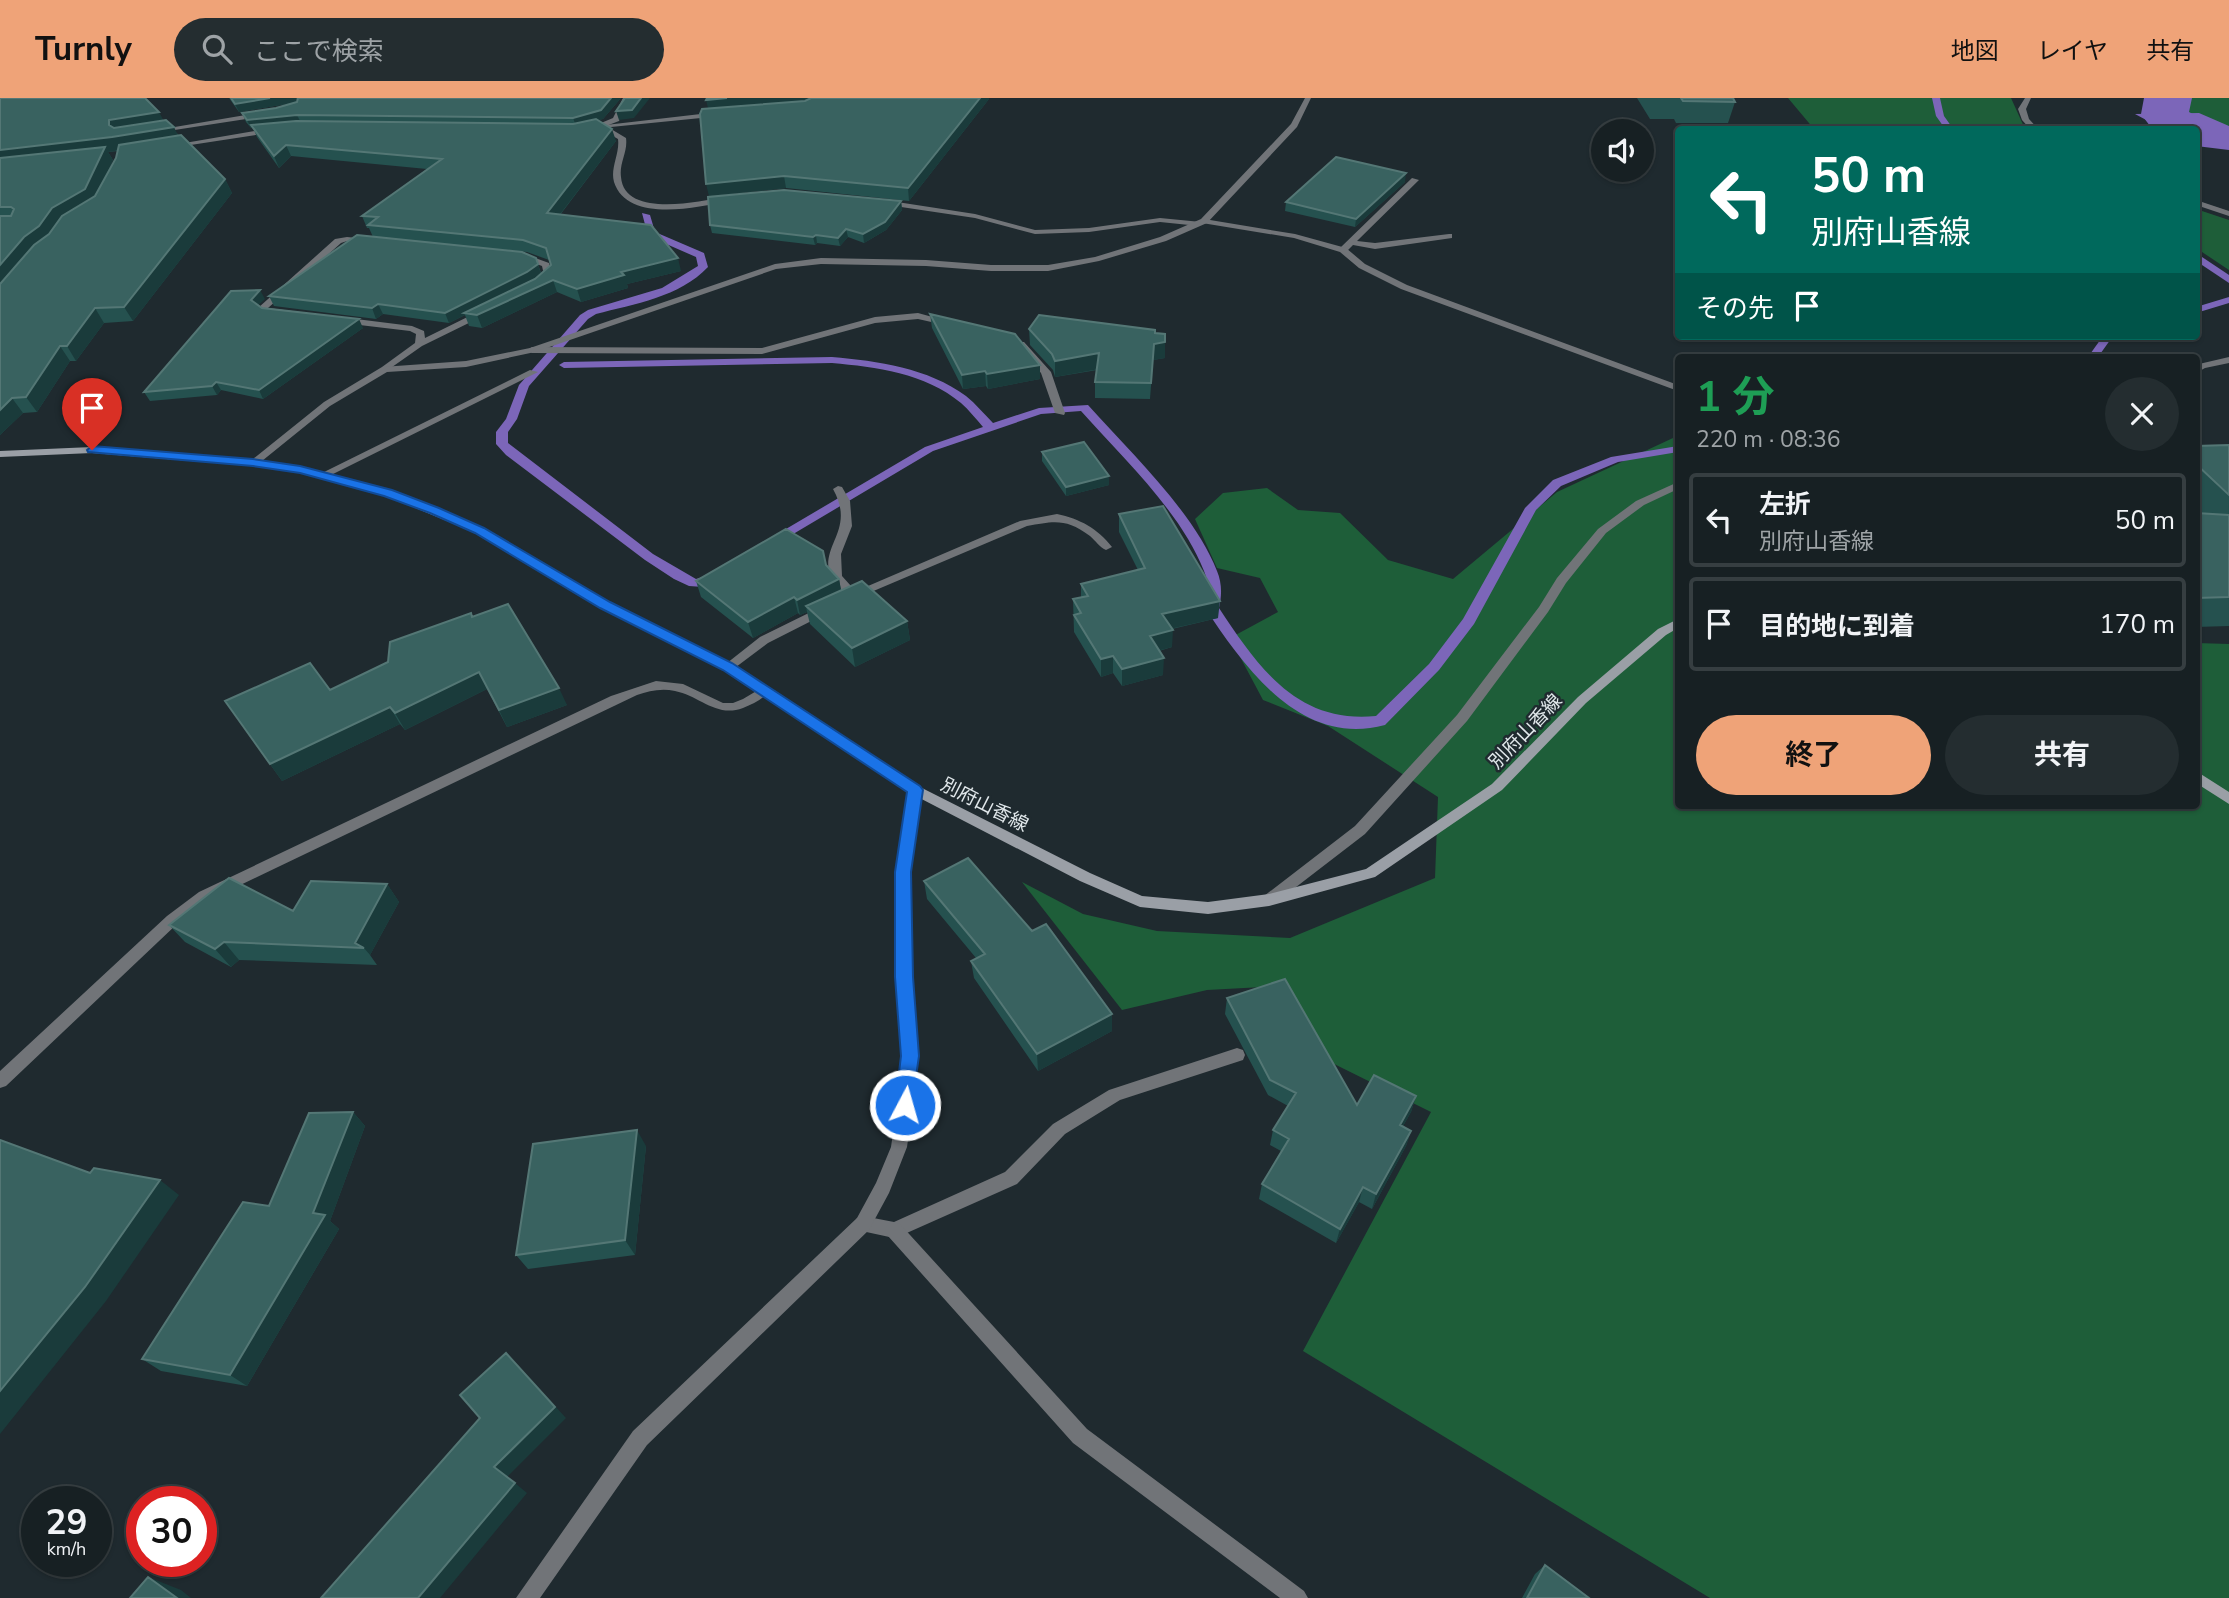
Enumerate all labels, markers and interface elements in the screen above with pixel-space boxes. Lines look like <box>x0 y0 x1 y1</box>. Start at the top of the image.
search box <box>174 18 664 81</box>
text: Turnly <box>35 27 132 72</box>
icon: search <box>198 30 236 68</box>
text: ここで検索 <box>254 34 384 69</box>
text: 地図 <box>1951 35 1999 67</box>
text: レイヤ <box>2037 35 2108 67</box>
text: 共有 <box>2146 35 2194 67</box>
map controls <box>1591 119 1654 182</box>
button: sound <box>1591 119 1654 182</box>
text: 50 m <box>1811 142 1926 209</box>
icon: left <box>1696 154 1787 245</box>
text: 別府山香線 <box>1811 211 1971 254</box>
icon: arrive <box>1788 287 1826 325</box>
text: その先 <box>1696 291 1774 326</box>
text: 1 分 <box>1696 369 1775 426</box>
button: close <box>2105 377 2179 451</box>
pin <box>62 378 122 450</box>
icon: arrive <box>73 389 111 427</box>
text: 220 m · 08:36 <box>1696 424 1841 455</box>
text: 左折 <box>1759 487 1811 522</box>
icon: left <box>1700 501 1738 539</box>
text: 50 m <box>2115 503 2175 538</box>
text: 別府山香線 <box>1759 526 1874 557</box>
icon: arrive <box>1700 605 1738 643</box>
text: 170 m <box>2099 607 2175 642</box>
text: 目的地に到着 <box>1759 609 1915 644</box>
street label: 別府山香線 <box>1483 688 1568 775</box>
button: 終了 <box>1696 715 1931 795</box>
button: 共有 <box>1945 715 2179 795</box>
street label: 別府山香線 <box>936 772 1033 838</box>
position arrow <box>868 1068 942 1142</box>
speed limit sign: 30 <box>126 1486 217 1577</box>
text: 29 <box>45 1499 88 1546</box>
text: km/h <box>47 1537 86 1561</box>

